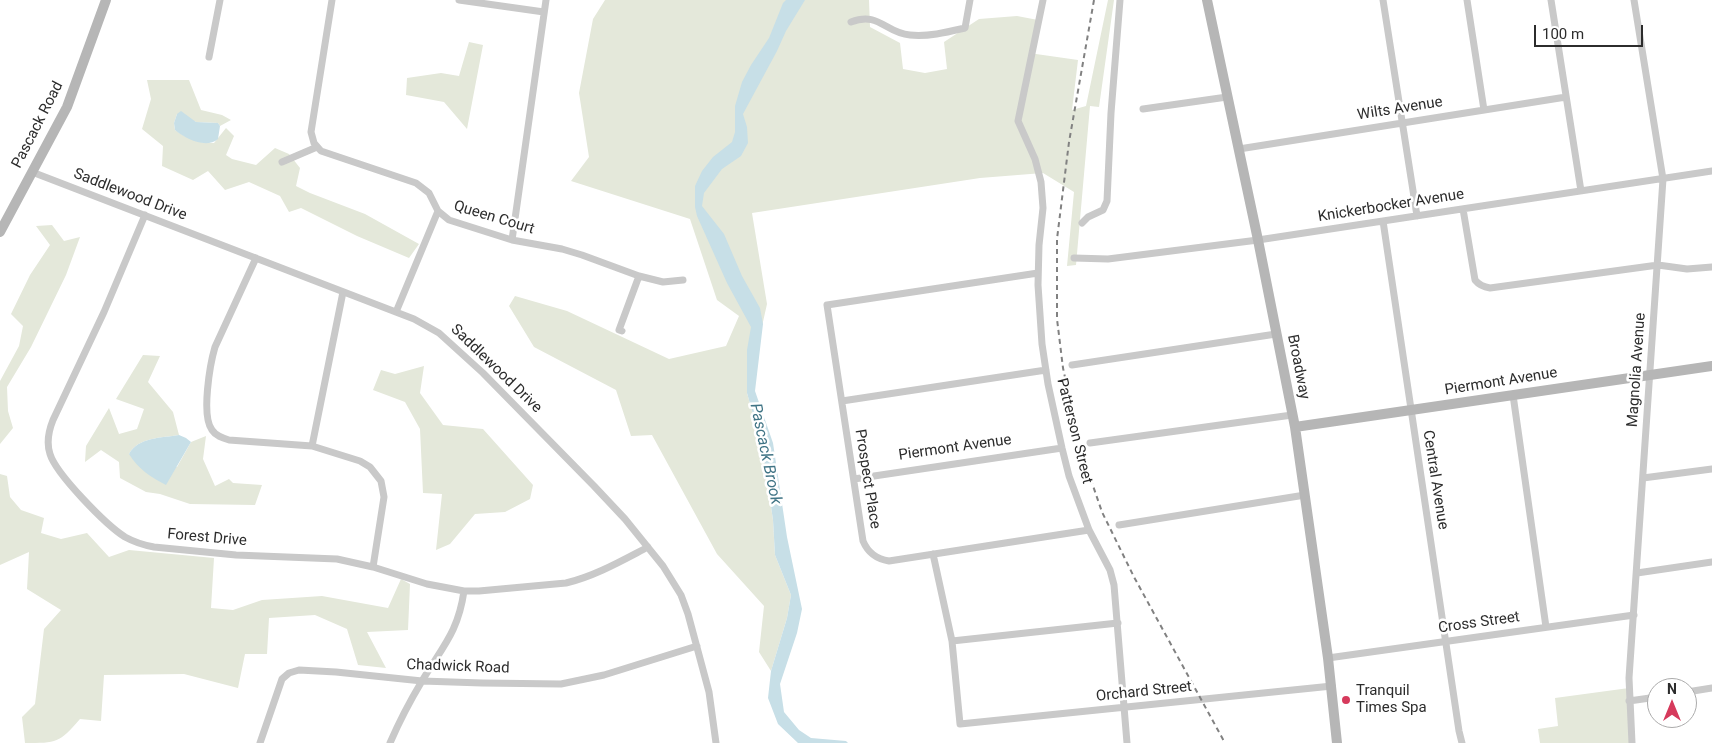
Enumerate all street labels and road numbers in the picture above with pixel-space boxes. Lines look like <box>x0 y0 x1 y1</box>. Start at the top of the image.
street label: Pascack Road <box>8 79 68 171</box>
street label: Wilts Avenue <box>1356 93 1444 125</box>
street label: Saddlewood Drive <box>71 165 189 225</box>
street label: Knickerbocker Avenue <box>1317 186 1465 226</box>
street label: Queen Court <box>451 197 537 239</box>
street label: Magnolia Avenue <box>1624 312 1650 428</box>
street label: Saddlewood Drive <box>447 321 545 417</box>
street label: Broadway <box>1283 333 1313 401</box>
street label: Piermont Avenue <box>1443 364 1559 400</box>
street label: Patterson Street <box>1052 376 1096 486</box>
street label: Prospect Place <box>850 428 884 530</box>
street label: Central Avenue <box>1418 429 1452 531</box>
street label: Piermont Avenue <box>897 431 1013 465</box>
street label: Forest Drive <box>167 526 247 550</box>
street label: Cross Street <box>1437 608 1521 638</box>
street label: Chadwick Road <box>406 656 510 678</box>
street label: Orchard Street <box>1095 678 1193 706</box>

